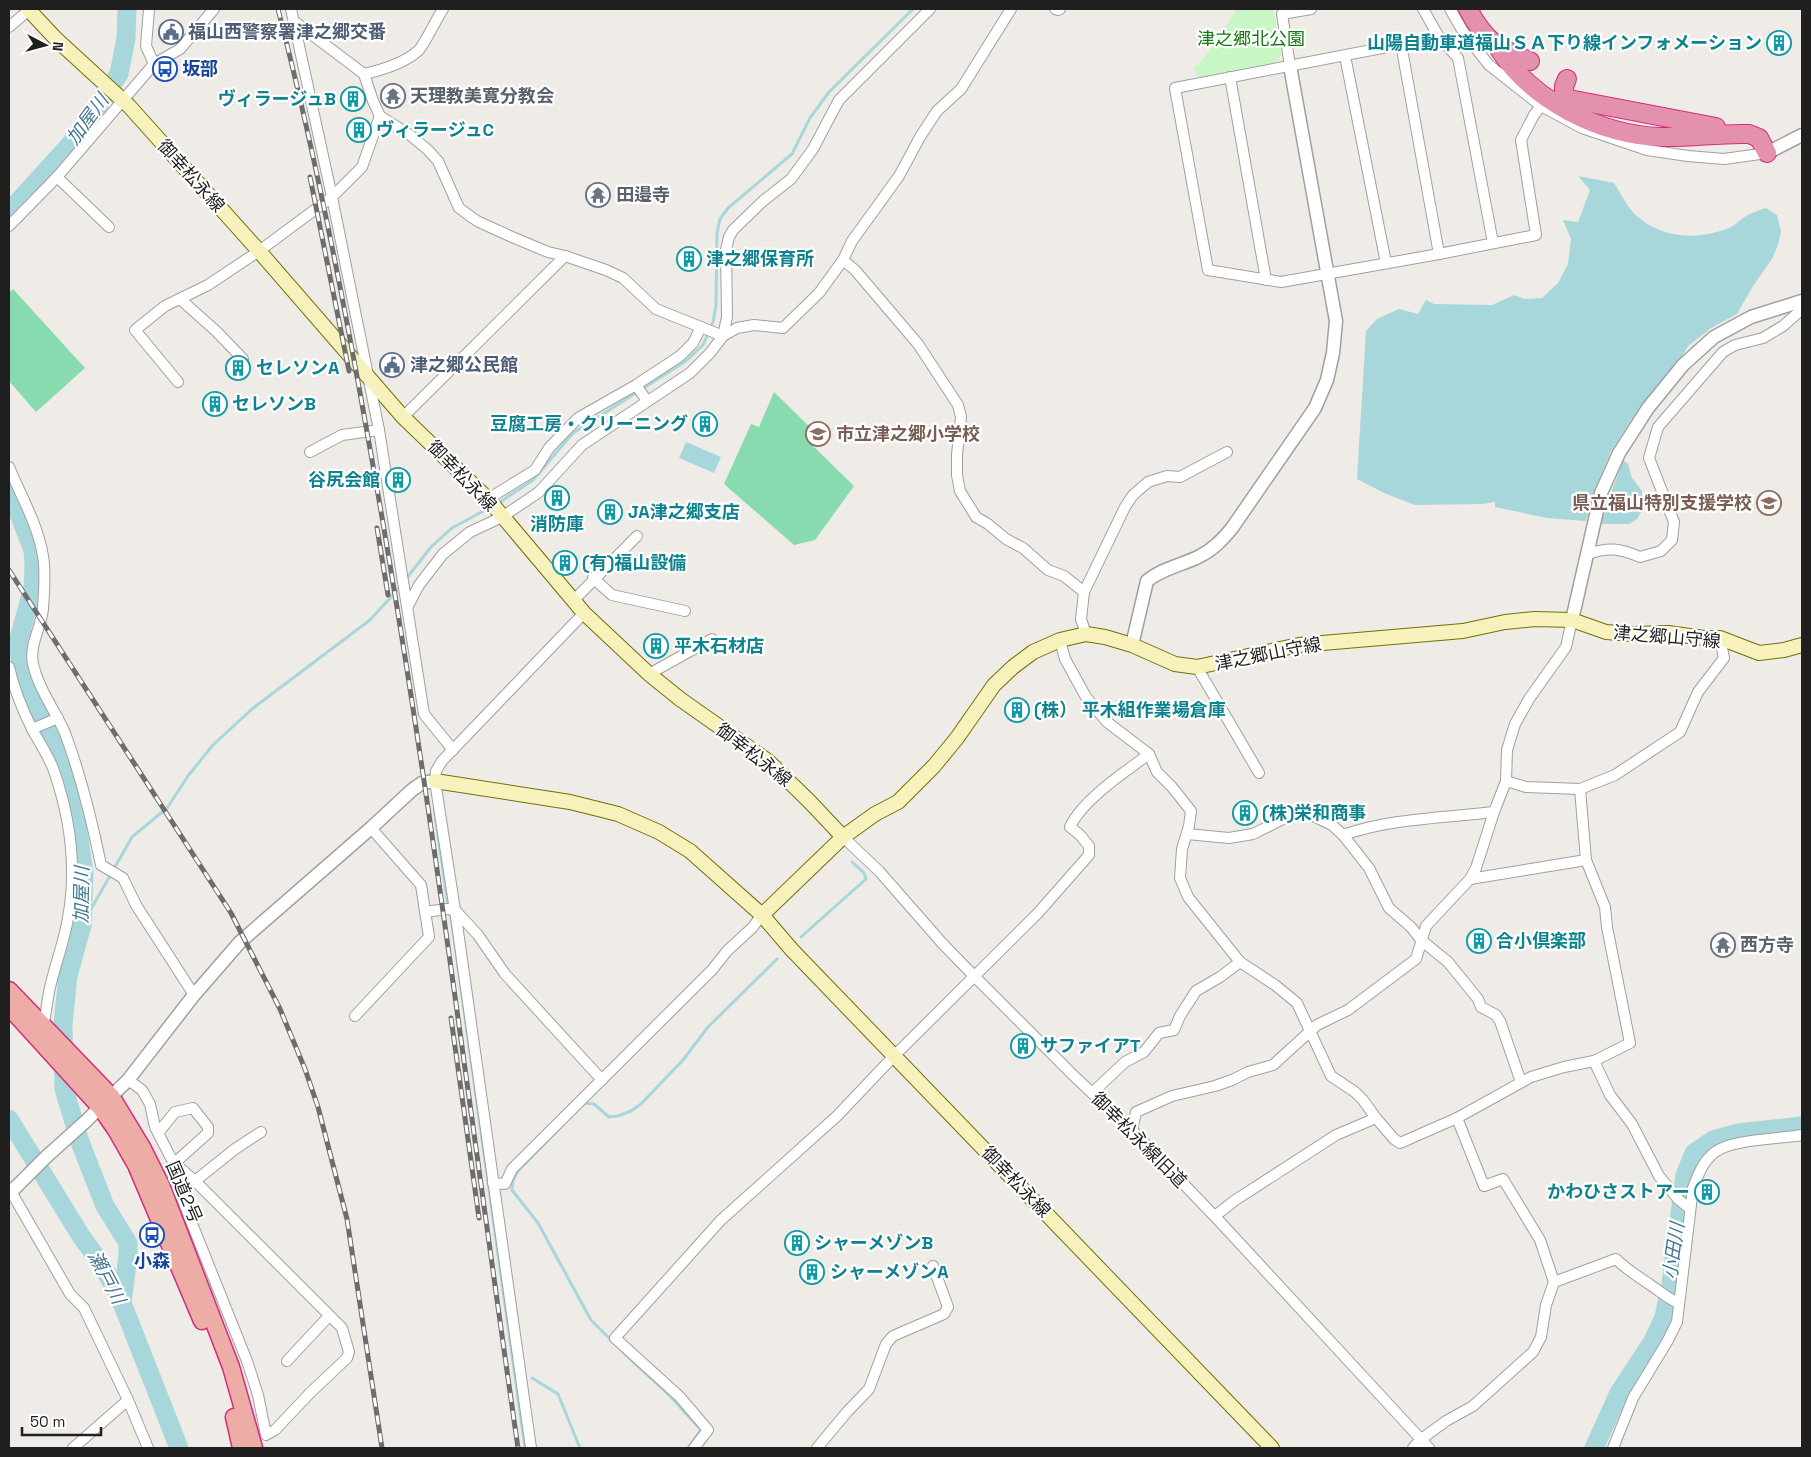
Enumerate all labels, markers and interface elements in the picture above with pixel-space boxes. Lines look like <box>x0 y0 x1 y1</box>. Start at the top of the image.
public building icon: 福山西警察署津之郷交番 <box>158 19 184 45</box>
north arrow <box>20 20 70 70</box>
place label: 福山西警察署津之郷交番 <box>188 20 386 43</box>
park label: 津之郷北公園 <box>1197 27 1305 50</box>
building icon: 山陽自動車道福山ＳＡ下り線インフォメーション <box>1766 30 1792 56</box>
place label: 山陽自動車道福山ＳＡ下り線インフォメーション <box>1367 31 1762 54</box>
text: N <box>48 41 67 52</box>
bus stop icon: 坂部 <box>152 56 178 82</box>
place label: 坂部 <box>182 57 218 80</box>
temple icon: 天理教美寛分教会 <box>380 83 406 109</box>
place label: 天理教美寛分教会 <box>410 84 554 107</box>
building icon: ヴィラージュB <box>340 86 366 112</box>
water label: 加屋川 <box>61 87 115 150</box>
place label: ヴィラージュB <box>218 87 336 110</box>
building icon: ヴィラージュC <box>346 117 372 143</box>
place label: ヴィラージュC <box>376 118 494 141</box>
street label: 御幸松永線 <box>153 135 230 217</box>
temple icon: 田邉寺 <box>585 182 611 208</box>
place label: 田邉寺 <box>616 183 670 206</box>
building icon: 津之郷保育所 <box>676 246 702 272</box>
place label: 津之郷保育所 <box>706 247 814 270</box>
public building icon: 津之郷公民館 <box>379 352 405 378</box>
place label: 津之郷公民館 <box>410 353 518 376</box>
building icon: セレソンA <box>225 355 251 381</box>
place label: セレソンA <box>256 356 340 379</box>
building icon: セレソンB <box>202 391 228 417</box>
place label: セレソンB <box>232 392 316 415</box>
building icon: 豆腐工房・クリーニング <box>692 411 718 437</box>
place label: 豆腐工房・クリーニング <box>490 412 688 435</box>
school or university icon: 市立津之郷小学校 <box>805 421 831 447</box>
place label: 市立津之郷小学校 <box>836 422 980 445</box>
street label: 御幸松永線 <box>423 435 502 516</box>
building icon: 谷尻会館 <box>385 467 411 493</box>
place label: 谷尻会館 <box>308 468 380 491</box>
building icon: 消防庫 <box>544 485 570 511</box>
school or university icon: 県立福山特別支援学校 <box>1756 490 1782 516</box>
place label: 県立福山特別支援学校 <box>1572 491 1752 514</box>
building icon: JA津之郷支店 <box>597 499 623 525</box>
place label: JA津之郷支店 <box>628 500 740 523</box>
place label: 消防庫 <box>530 512 584 535</box>
building icon: (有)福山設備 <box>552 550 578 576</box>
place label: (有)福山設備 <box>582 551 686 574</box>
street label: 津之郷山守線 <box>1612 620 1722 653</box>
street label: 津之郷山守線 <box>1213 632 1323 675</box>
building icon: 平木石材店 <box>643 633 669 659</box>
place label: 平木石材店 <box>674 634 764 657</box>
building icon: (株） 平木組作業場倉庫 <box>1004 697 1030 723</box>
place label: (株） 平木組作業場倉庫 <box>1034 698 1226 721</box>
street label: 御幸松永線 <box>712 718 797 791</box>
building icon: (株)栄和商事 <box>1232 800 1258 826</box>
place label: (株)栄和商事 <box>1262 801 1366 824</box>
water label: 加屋川 <box>69 864 95 924</box>
building icon: 合小倶楽部 <box>1466 928 1492 954</box>
place label: 合小倶楽部 <box>1496 929 1586 952</box>
temple icon: 西方寺 <box>1710 932 1736 958</box>
place label: 西方寺 <box>1740 933 1794 956</box>
building icon: サファイアT <box>1010 1033 1036 1059</box>
place label: サファイアT <box>1040 1034 1141 1057</box>
street label: 御幸松永線旧道 <box>1087 1087 1192 1192</box>
street label: 御幸松永線 <box>977 1141 1056 1222</box>
street label: 国道2号 <box>161 1157 208 1226</box>
building icon: かわひさストアー <box>1694 1179 1720 1205</box>
place label: かわひさストアー <box>1547 1180 1690 1203</box>
water label: 小田川 <box>1657 1219 1690 1281</box>
bus stop icon: 小森 <box>139 1222 165 1248</box>
building icon: シャーメゾンB <box>784 1230 810 1256</box>
place label: シャーメゾンB <box>814 1231 933 1254</box>
water label: 瀬戸川 <box>82 1246 132 1310</box>
place label: 小森 <box>134 1249 170 1272</box>
building icon: シャーメゾンA <box>799 1259 825 1285</box>
place label: シャーメゾンA <box>830 1260 949 1283</box>
scale bar <box>22 1404 101 1436</box>
text: 50 m <box>30 1412 65 1431</box>

